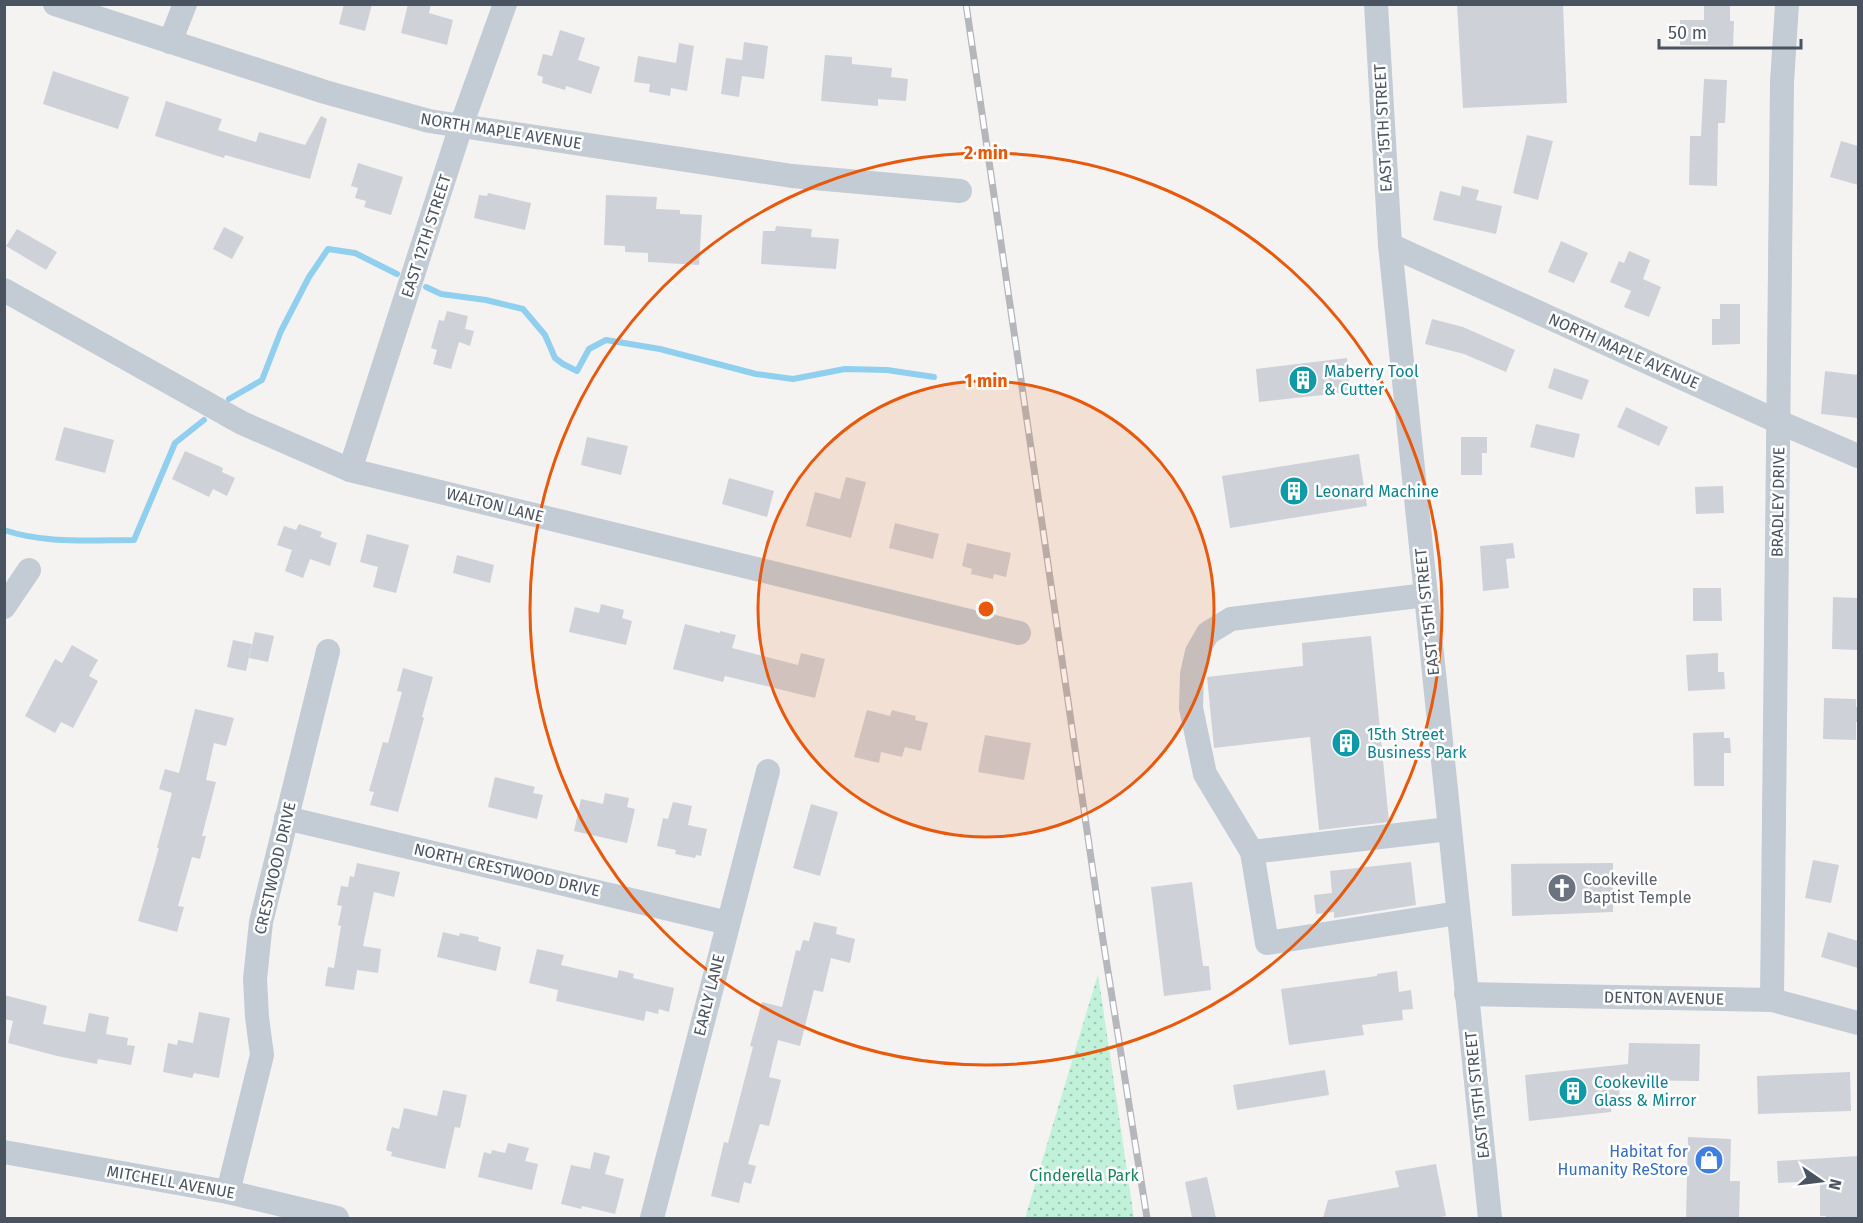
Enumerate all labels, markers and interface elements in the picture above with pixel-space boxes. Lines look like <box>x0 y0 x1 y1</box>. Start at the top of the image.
scale bar <box>1659 12 1802 50</box>
text: 50 m <box>1668 22 1707 44</box>
street label: EAST 15TH STREET <box>1370 63 1396 192</box>
street label: NORTH MAPLE AVENUE <box>419 109 583 153</box>
text: 2 min <box>964 142 1008 164</box>
street label: EAST 12TH STREET <box>397 171 455 300</box>
street label: NORTH MAPLE AVENUE <box>1546 309 1702 393</box>
place label: Maberry Tool & Cutter <box>1324 362 1419 399</box>
building icon: Maberry Tool & Cutter <box>1287 364 1319 396</box>
text: 1 min <box>964 370 1008 392</box>
street label: BRADLEY DRIVE <box>1768 447 1788 557</box>
building icon: Leonard Machine <box>1278 475 1310 507</box>
place label: Leonard Machine <box>1315 482 1439 501</box>
street label: WALTON LANE <box>444 484 546 526</box>
street label: EAST 15TH STREET <box>1411 547 1443 677</box>
centre of rings <box>976 599 996 619</box>
place label: 15th Street Business Park <box>1367 725 1467 762</box>
building icon: 15th Street Business Park <box>1330 727 1362 759</box>
street label: CRESTWOOD DRIVE <box>250 800 300 936</box>
street label: NORTH CRESTWOOD DRIVE <box>412 839 602 901</box>
place label: Cookeville Baptist Temple <box>1583 870 1691 907</box>
church icon: Cookeville Baptist Temple <box>1546 872 1578 904</box>
street label: EARLY LANE <box>690 952 728 1038</box>
street label: DENTON AVENUE <box>1604 987 1724 1009</box>
street label: EAST 15TH STREET <box>1461 1030 1493 1160</box>
place label: Cookeville Glass & Mirror <box>1594 1073 1697 1110</box>
building icon: Cookeville Glass & Mirror <box>1557 1075 1589 1107</box>
place label: Habitat for Humanity ReStore <box>1558 1142 1689 1179</box>
shop icon: Habitat for Humanity ReStore <box>1693 1144 1725 1176</box>
north arrow <box>1791 1151 1851 1211</box>
street label: MITCHELL AVENUE <box>105 1161 237 1203</box>
park label: Cinderella Park <box>1029 1166 1139 1185</box>
text: N <box>1825 1177 1846 1192</box>

